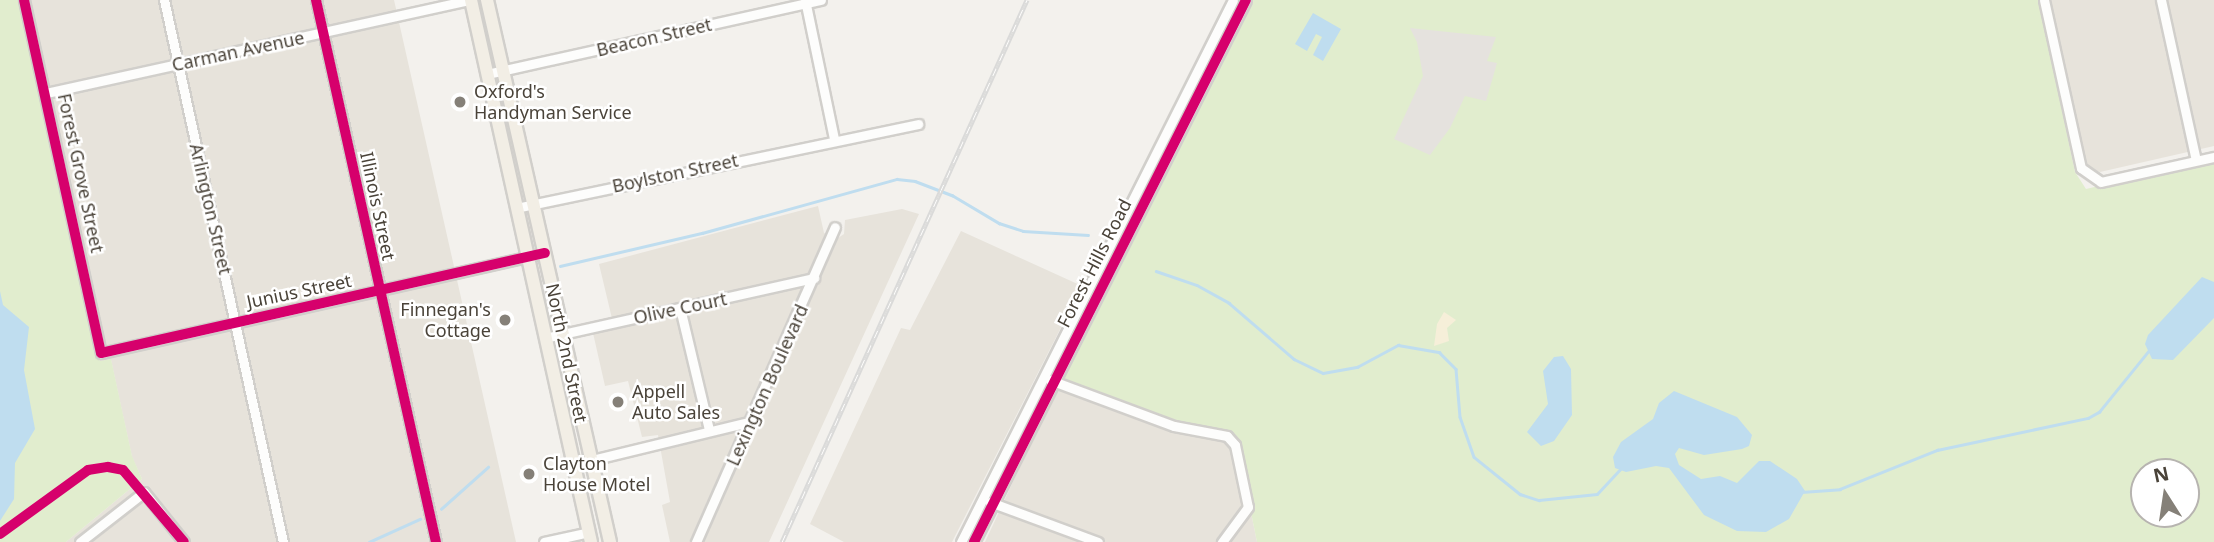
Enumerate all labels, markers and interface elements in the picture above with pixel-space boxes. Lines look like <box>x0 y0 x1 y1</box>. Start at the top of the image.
street label: Beacon Street <box>594 13 714 61</box>
street label: Carman Avenue <box>170 26 306 76</box>
place label: Oxford's Handyman Service <box>474 81 632 124</box>
street label: Forest Grove Street <box>54 91 108 255</box>
marker: Oxford's Handyman Service <box>452 94 468 110</box>
street label: Arlington Street <box>185 141 237 277</box>
street label: Boylston Street <box>610 149 740 197</box>
street label: Illinois Street <box>356 150 400 262</box>
street label: Forest Hills Road <box>1052 195 1136 331</box>
street label: Junius Street <box>245 269 353 313</box>
street label: North 2nd Street <box>542 281 592 425</box>
street label: Olive Court <box>631 288 729 328</box>
place label: Finnegan's Cottage <box>400 299 491 342</box>
street label: Lexington Boulevard <box>722 301 812 469</box>
marker: Finnegan's Cottage <box>497 312 513 328</box>
place label: Appell Auto Sales <box>632 381 720 424</box>
marker: Appell Auto Sales <box>610 394 626 410</box>
place label: Clayton House Motel <box>543 453 650 496</box>
north arrow <box>2130 458 2200 528</box>
text: N <box>2151 460 2171 489</box>
marker: Clayton House Motel <box>521 466 537 482</box>

